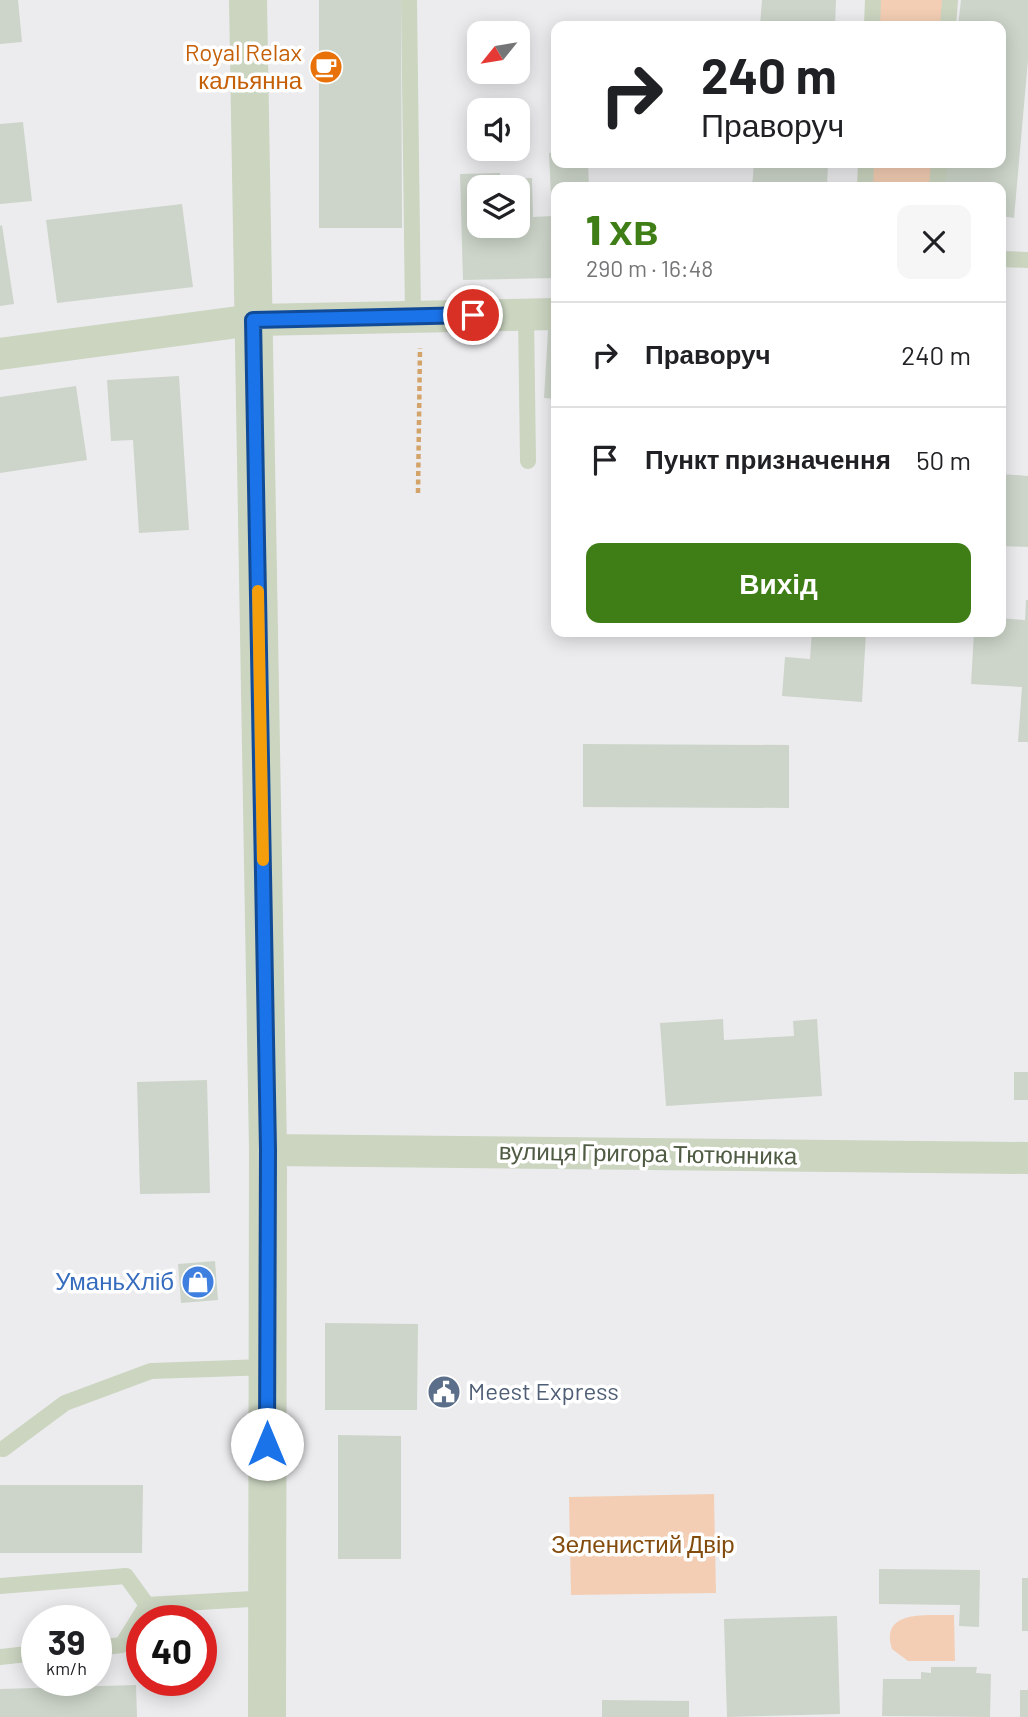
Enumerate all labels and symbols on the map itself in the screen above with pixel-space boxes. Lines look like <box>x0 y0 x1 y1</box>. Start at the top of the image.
north arrow <box>467 21 530 84</box>
place label: Royal Relax кальянна <box>185 37 303 94</box>
cafe icon: Royal Relax кальянна <box>307 48 345 86</box>
pin <box>443 285 503 345</box>
street label: вулиця Григора Тютюнника <box>499 1135 798 1170</box>
shop icon: УманьХліб <box>179 1263 217 1301</box>
place label: УманьХліб <box>55 1266 174 1295</box>
public building icon: Meest Express <box>425 1373 463 1411</box>
place label: Meest Express <box>468 1376 619 1405</box>
position arrow <box>230 1407 304 1481</box>
park label: Зеленистий Двір <box>551 1529 735 1558</box>
speed limit sign: 40 <box>126 1605 217 1696</box>

